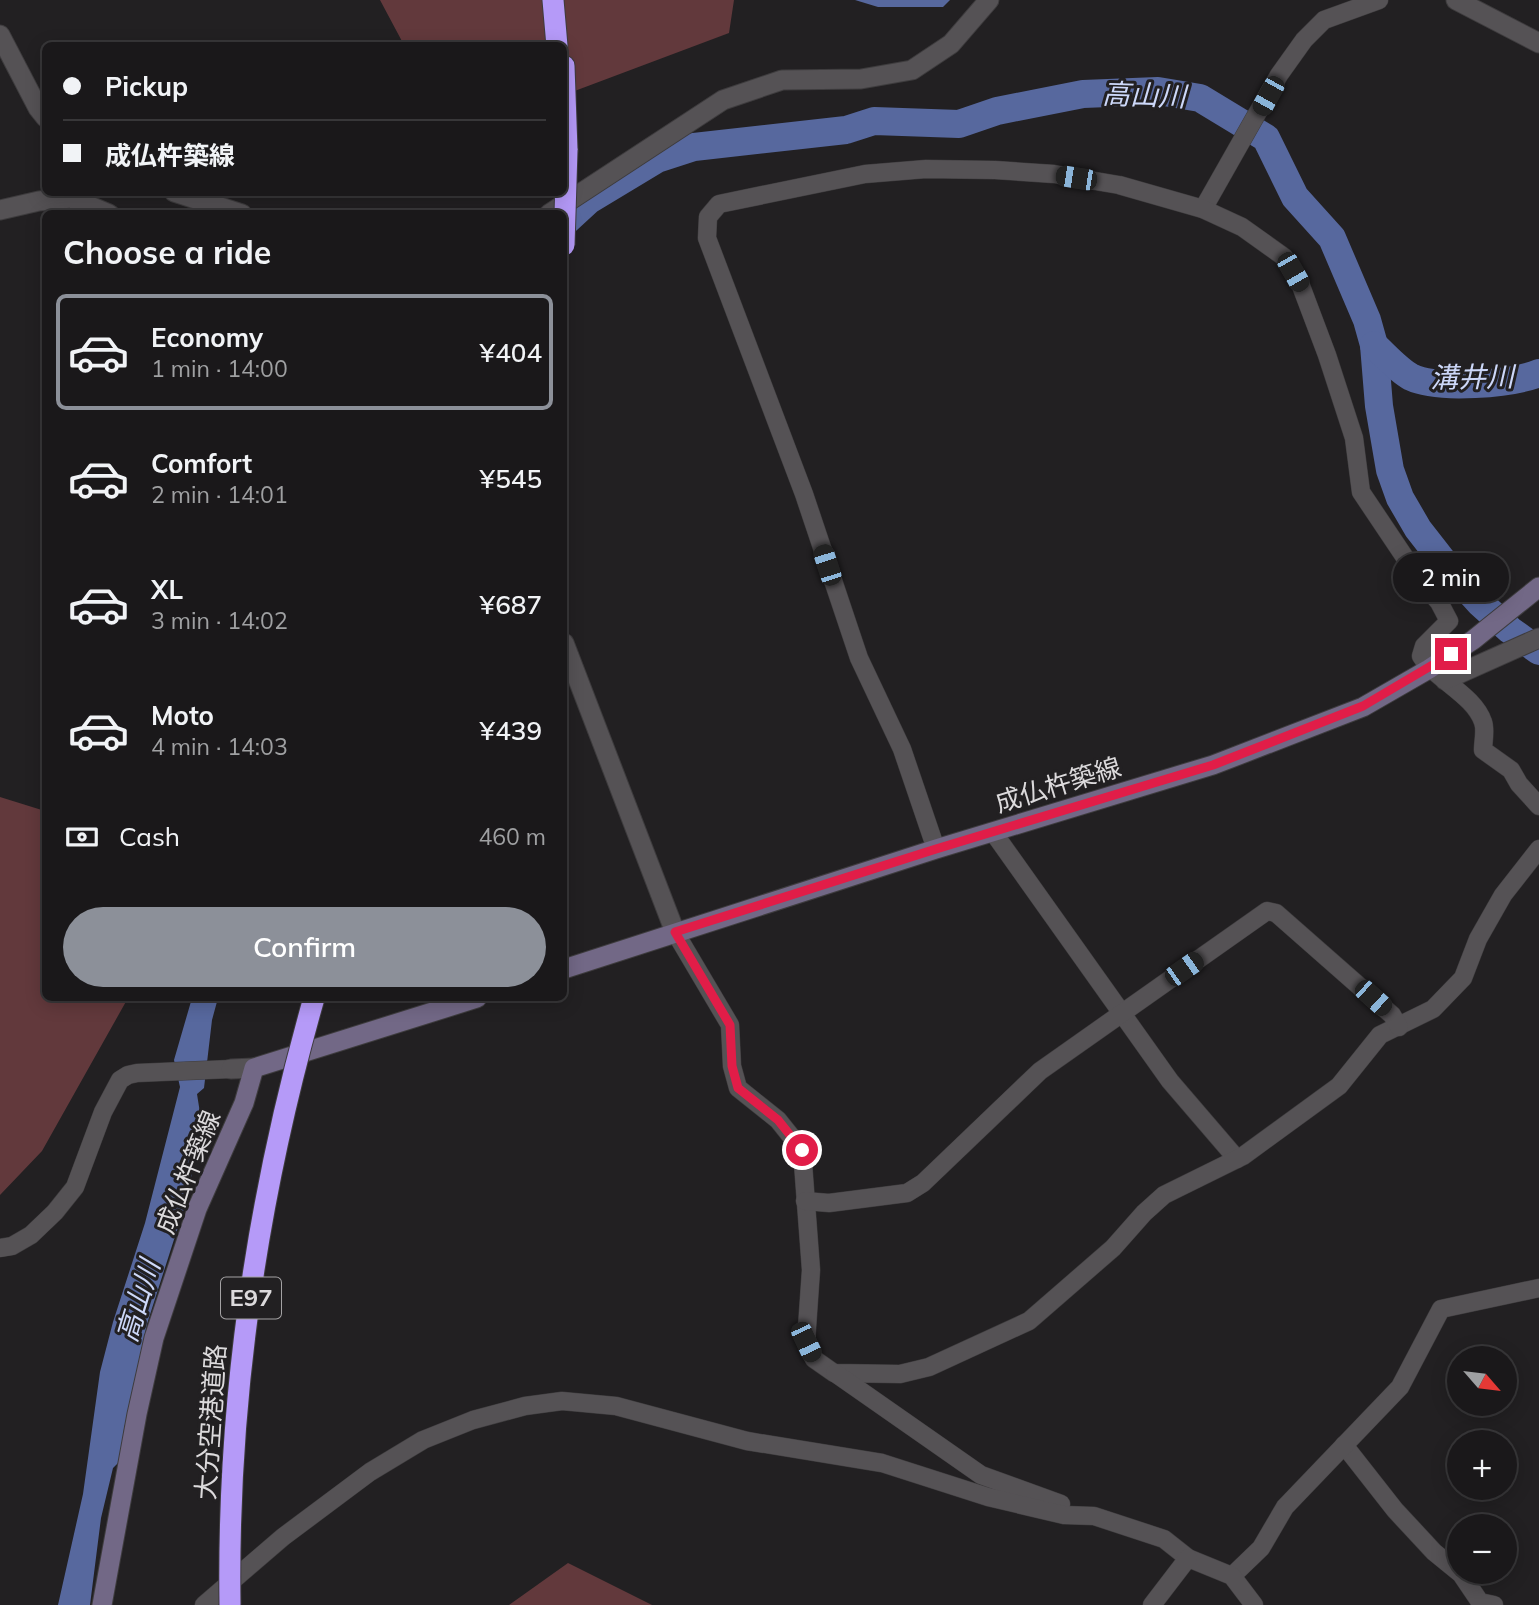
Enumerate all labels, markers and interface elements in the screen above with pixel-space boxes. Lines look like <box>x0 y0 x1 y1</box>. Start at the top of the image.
text: Pickup <box>105 70 188 103</box>
car <box>1249 73 1288 119</box>
water label: 高山川 <box>1101 76 1190 114</box>
text: 成仏杵築線 <box>105 139 235 172</box>
car <box>1054 164 1099 192</box>
text: Choose a ride <box>63 232 271 272</box>
car <box>1274 249 1313 295</box>
icon: car <box>67 321 130 384</box>
text: Economy <box>151 321 263 354</box>
text: ¥404 <box>480 336 542 369</box>
text: 1 min · 14:00 <box>151 354 288 383</box>
water label: 溝井川 <box>1430 358 1517 395</box>
icon: car <box>67 447 130 510</box>
text: Comfort <box>151 447 252 480</box>
text: ¥545 <box>480 462 542 495</box>
text: 2 min · 14:01 <box>151 480 288 509</box>
car <box>811 542 844 588</box>
callout: 2 min <box>1393 552 1509 602</box>
text: 2 min <box>1421 563 1481 592</box>
icon: car <box>67 573 130 636</box>
text: XL <box>151 573 183 606</box>
text: ¥687 <box>480 588 542 621</box>
text: 3 min · 14:02 <box>151 606 288 635</box>
route end <box>1435 638 1467 670</box>
icon: car <box>67 699 130 762</box>
text: Moto <box>151 699 214 732</box>
text: ¥439 <box>480 714 542 747</box>
text: 4 min · 14:03 <box>151 732 288 761</box>
street label: 成仏杵築線 <box>991 750 1125 819</box>
icon: cash <box>63 818 101 856</box>
text: Cash <box>119 820 180 853</box>
text: 460 m <box>478 822 546 851</box>
button: Confirm <box>63 907 546 987</box>
car <box>1161 948 1208 990</box>
car <box>1351 976 1396 1020</box>
street label: 成仏杵築線 <box>148 1105 227 1238</box>
route start <box>786 1134 818 1166</box>
water label: 高山川 <box>109 1253 167 1346</box>
road number: E97 <box>221 1278 281 1318</box>
car <box>788 1319 825 1365</box>
street label: 大分空港道路 <box>189 1343 232 1501</box>
north arrow <box>1447 1346 1517 1416</box>
map controls <box>1447 1346 1517 1584</box>
button: + <box>1447 1430 1517 1500</box>
button: − <box>1447 1514 1517 1584</box>

